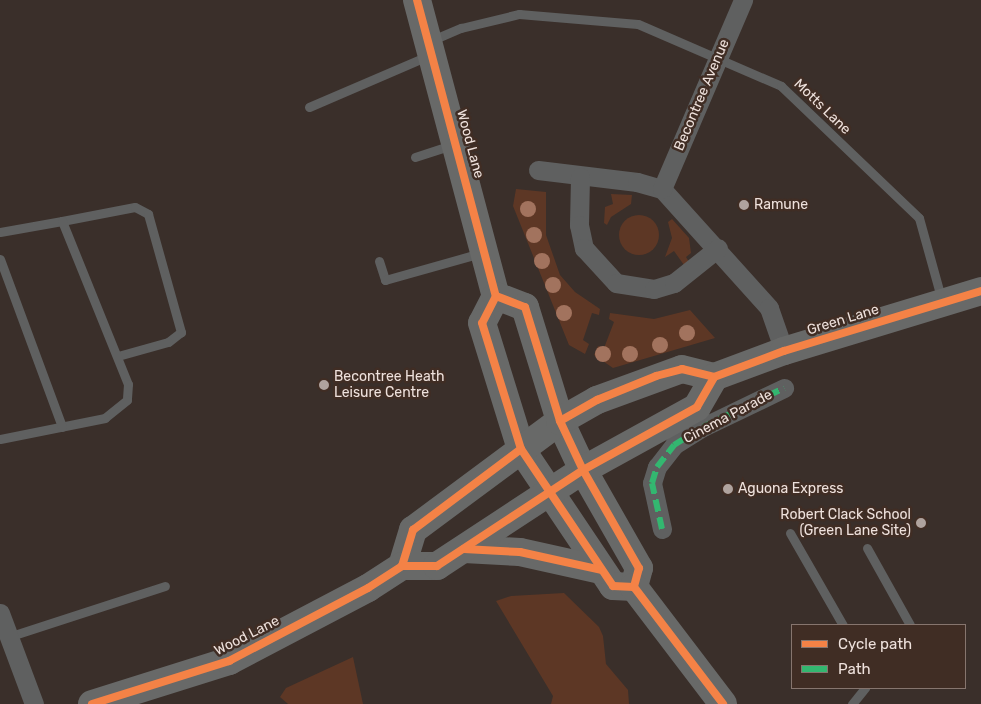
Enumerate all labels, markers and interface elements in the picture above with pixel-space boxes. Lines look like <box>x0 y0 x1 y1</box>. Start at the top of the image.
street label: Becontree Avenue <box>671 36 733 154</box>
street label: Motts Lane <box>790 76 854 138</box>
street label: Wood Lane <box>453 108 487 180</box>
place label: Ramune <box>754 197 808 213</box>
marker: Ramune <box>738 199 750 211</box>
street label: Green Lane <box>805 301 881 339</box>
place label: Becontree Heath Leisure Centre <box>334 369 445 402</box>
marker: Becontree Heath Leisure Centre <box>318 379 330 391</box>
street label: Cinema Parade <box>681 387 775 447</box>
place label: Aguona Express <box>738 481 843 497</box>
marker: Aguona Express <box>722 483 734 495</box>
place label: Robert Clack School (Green Lane Site) <box>780 507 911 540</box>
marker: Robert Clack School (Green Lane Site) <box>915 517 927 529</box>
street label: Wood Lane <box>212 612 282 660</box>
legend <box>791 624 966 689</box>
text: Cycle path <box>838 635 912 653</box>
text: Path <box>838 660 871 678</box>

